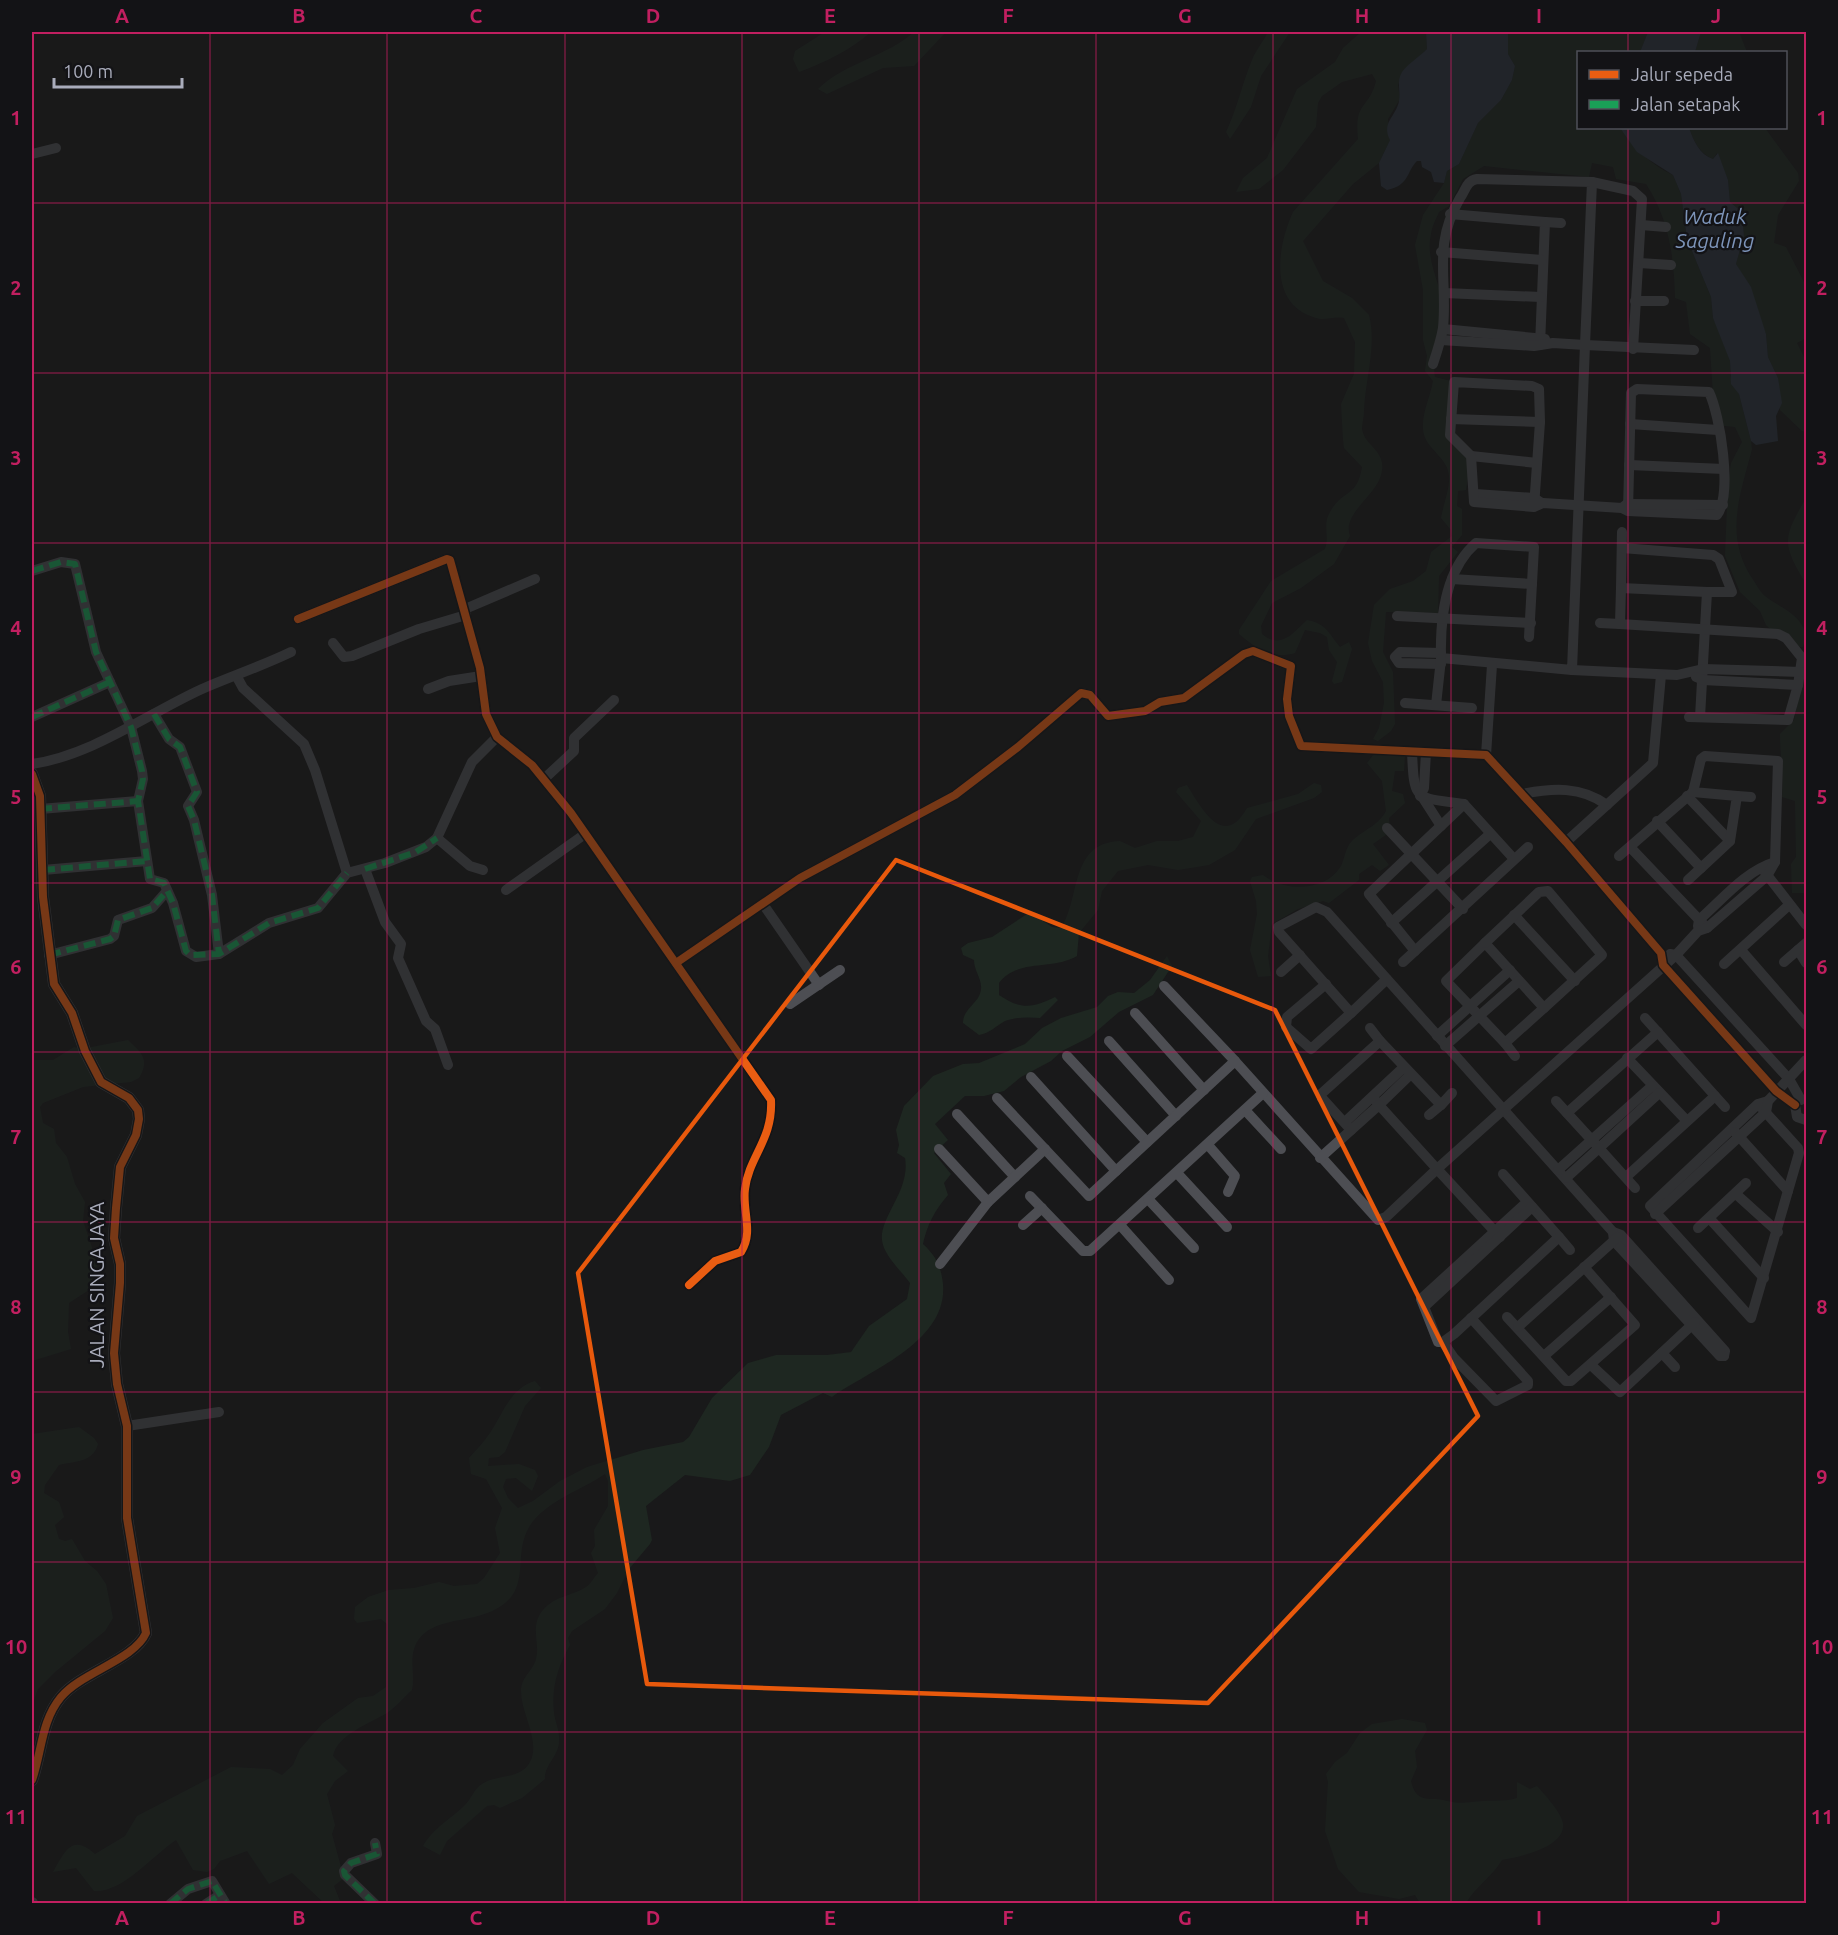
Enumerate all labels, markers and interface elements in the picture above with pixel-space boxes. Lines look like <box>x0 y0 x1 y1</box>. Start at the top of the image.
text: A <box>115 4 129 27</box>
text: B <box>292 4 306 27</box>
text: C <box>470 4 483 27</box>
text: D <box>646 4 660 27</box>
text: E <box>824 4 836 27</box>
text: F <box>1002 4 1014 27</box>
text: G <box>1178 4 1192 27</box>
text: H <box>1355 4 1369 27</box>
text: I <box>1536 4 1542 27</box>
text: J <box>1711 4 1721 27</box>
scale bar <box>54 51 182 89</box>
legend <box>1577 51 1787 129</box>
text: 100 m <box>63 61 113 81</box>
text: Jalur sepeda <box>1631 64 1733 84</box>
text: Jalan setapak <box>1631 94 1740 114</box>
text: 1 <box>10 106 22 129</box>
text: 1 <box>1816 106 1828 129</box>
water label: Waduk Saguling <box>1675 204 1754 252</box>
text: 2 <box>10 276 22 299</box>
text: 2 <box>1816 276 1828 299</box>
text: 3 <box>10 446 22 469</box>
text: 3 <box>1816 446 1828 469</box>
text: 4 <box>10 616 22 639</box>
text: 4 <box>1816 616 1828 639</box>
text: 5 <box>10 785 22 808</box>
text: 5 <box>1816 785 1828 808</box>
text: 6 <box>10 955 22 978</box>
text: 6 <box>1816 955 1828 978</box>
text: 7 <box>10 1125 22 1148</box>
text: 7 <box>1816 1125 1828 1148</box>
street label: JALAN SINGAJAYA <box>85 1202 108 1368</box>
text: 8 <box>10 1295 22 1318</box>
text: 8 <box>1816 1295 1828 1318</box>
text: 9 <box>10 1465 22 1488</box>
text: 9 <box>1816 1465 1828 1488</box>
text: 10 <box>5 1635 27 1658</box>
text: 10 <box>1811 1635 1833 1658</box>
text: 11 <box>5 1805 27 1828</box>
text: 11 <box>1811 1805 1833 1828</box>
text: A <box>115 1906 129 1929</box>
text: B <box>292 1906 306 1929</box>
text: C <box>470 1906 483 1929</box>
text: D <box>646 1906 660 1929</box>
text: E <box>824 1906 836 1929</box>
text: F <box>1002 1906 1014 1929</box>
text: G <box>1178 1906 1192 1929</box>
text: H <box>1355 1906 1369 1929</box>
text: I <box>1536 1906 1542 1929</box>
text: J <box>1711 1906 1721 1929</box>

